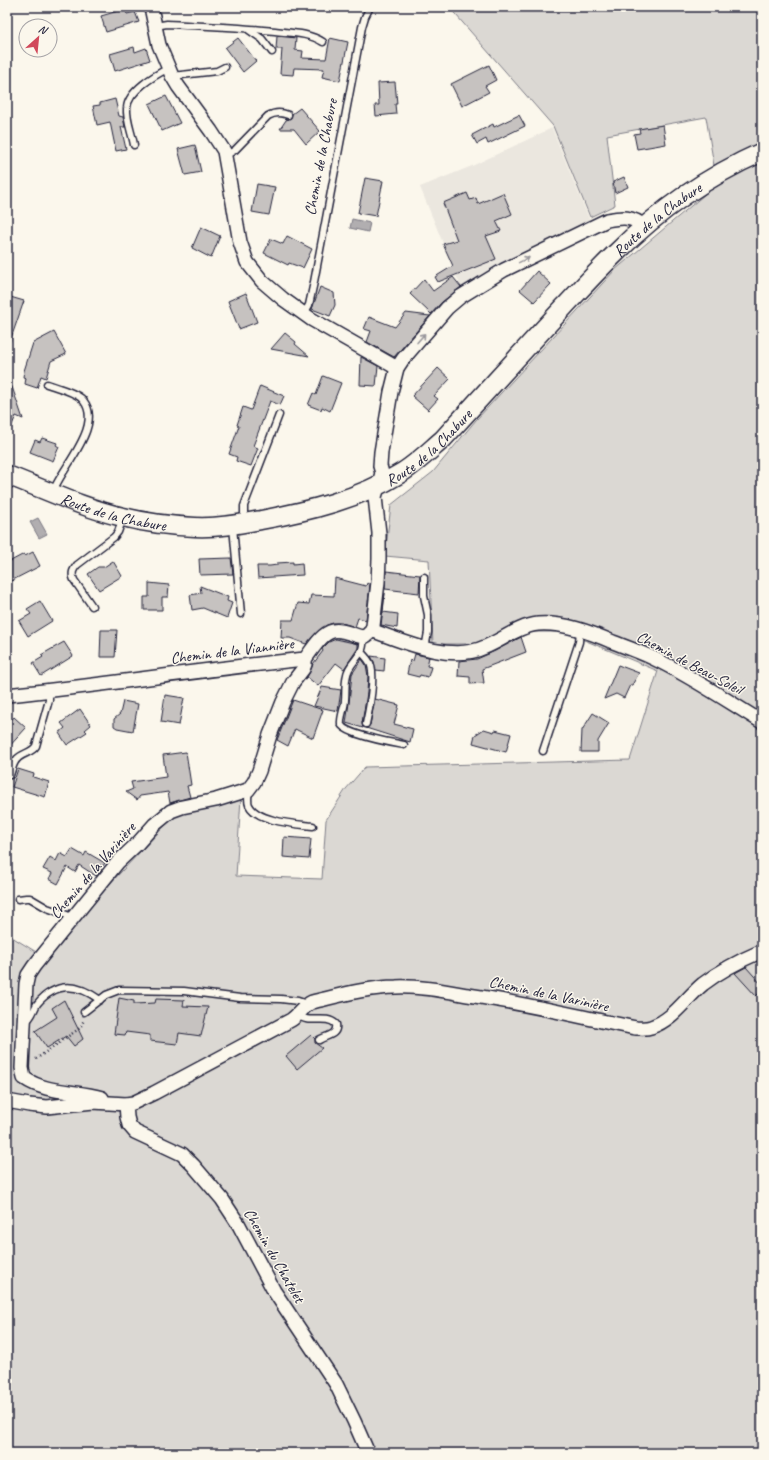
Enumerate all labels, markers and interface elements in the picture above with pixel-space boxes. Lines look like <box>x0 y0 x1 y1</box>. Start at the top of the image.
north arrow <box>18 18 58 58</box>
text: N <box>36 21 51 38</box>
street label: Chemin de la Chabure <box>300 96 342 217</box>
street label: Route de la Chabure <box>609 177 707 261</box>
one-way arrow <box>518 256 530 263</box>
one-way arrow <box>417 332 426 343</box>
street label: Route de la Chabure <box>382 404 478 491</box>
street label: Route de la Chabure <box>58 489 169 536</box>
street label: Chemin de Beau-Soleil <box>633 627 749 701</box>
street label: Chemin de la Viannière <box>169 633 297 668</box>
street label: Chemin de la Varinière <box>45 817 141 923</box>
street label: Chemin de la Varinière <box>487 972 612 1017</box>
street label: Chemin du Chatelet <box>239 1205 310 1308</box>

